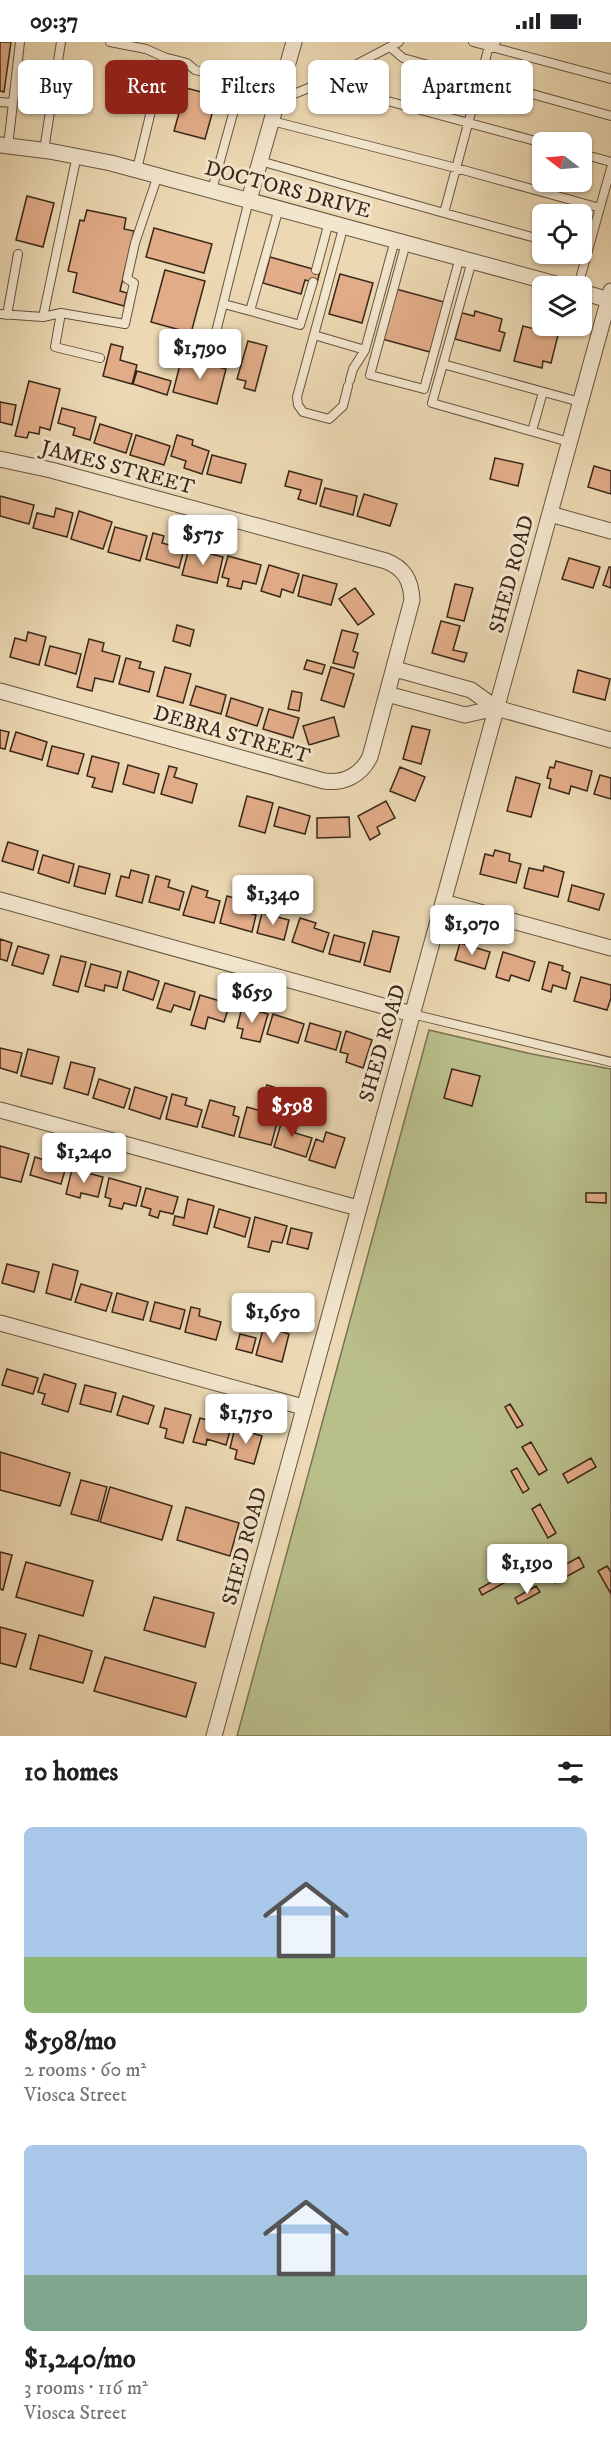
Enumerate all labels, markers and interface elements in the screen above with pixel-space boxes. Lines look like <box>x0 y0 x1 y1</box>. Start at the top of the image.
text: 09:37 <box>30 8 78 35</box>
chip: Buy <box>18 60 93 114</box>
chip: Rent <box>105 60 188 114</box>
chip: Filters <box>200 60 296 114</box>
chip: New <box>308 60 389 114</box>
chip: Apartment <box>401 60 533 114</box>
north arrow <box>532 132 592 192</box>
map controls <box>532 132 592 336</box>
street label: DOCTORS DRIVE <box>202 155 374 225</box>
button: locate <box>532 204 592 264</box>
button: layers <box>532 276 592 336</box>
pin: $1,790 <box>151 329 249 380</box>
text: $1,790 <box>173 336 227 361</box>
street label: JAMES STREET <box>36 435 197 501</box>
street label: SHED ROAD <box>484 512 540 636</box>
pin: $575 <box>167 515 239 566</box>
text: $575 <box>182 522 224 547</box>
street label: DEBRA STREET <box>150 700 313 770</box>
pin: $1,340 <box>224 875 322 926</box>
text: $1,340 <box>246 882 300 907</box>
pin: $1,070 <box>423 905 521 956</box>
text: $1,070 <box>444 912 500 937</box>
pin: $659 <box>216 973 288 1024</box>
text: $659 <box>231 980 273 1005</box>
street label: SHED ROAD <box>354 981 412 1105</box>
pin: $598 <box>256 1087 328 1138</box>
text: $598 <box>272 1094 312 1119</box>
pin: $1,240 <box>35 1133 133 1184</box>
text: $1,240 <box>56 1140 112 1165</box>
pin: $1,650 <box>224 1293 322 1344</box>
text: $1,650 <box>246 1300 300 1325</box>
pin: $1,750 <box>197 1394 295 1445</box>
text: $1,750 <box>219 1401 273 1426</box>
street label: SHED ROAD <box>217 1484 273 1608</box>
pin: $1,190 <box>478 1544 576 1595</box>
text: $1,190 <box>501 1551 553 1576</box>
text: 10 homes <box>24 1756 118 1789</box>
icon: filters <box>554 1756 587 1789</box>
icon: home <box>252 1866 360 1974</box>
text: $598/mo <box>24 2025 116 2058</box>
text: 2 rooms · 60 m² <box>24 2058 146 2083</box>
text: Viosca Street <box>24 2083 127 2108</box>
icon: home <box>252 2184 360 2292</box>
text: $1,240/mo <box>24 2343 136 2376</box>
text: 3 rooms · 116 m² <box>24 2376 148 2401</box>
text: Viosca Street <box>24 2401 127 2426</box>

